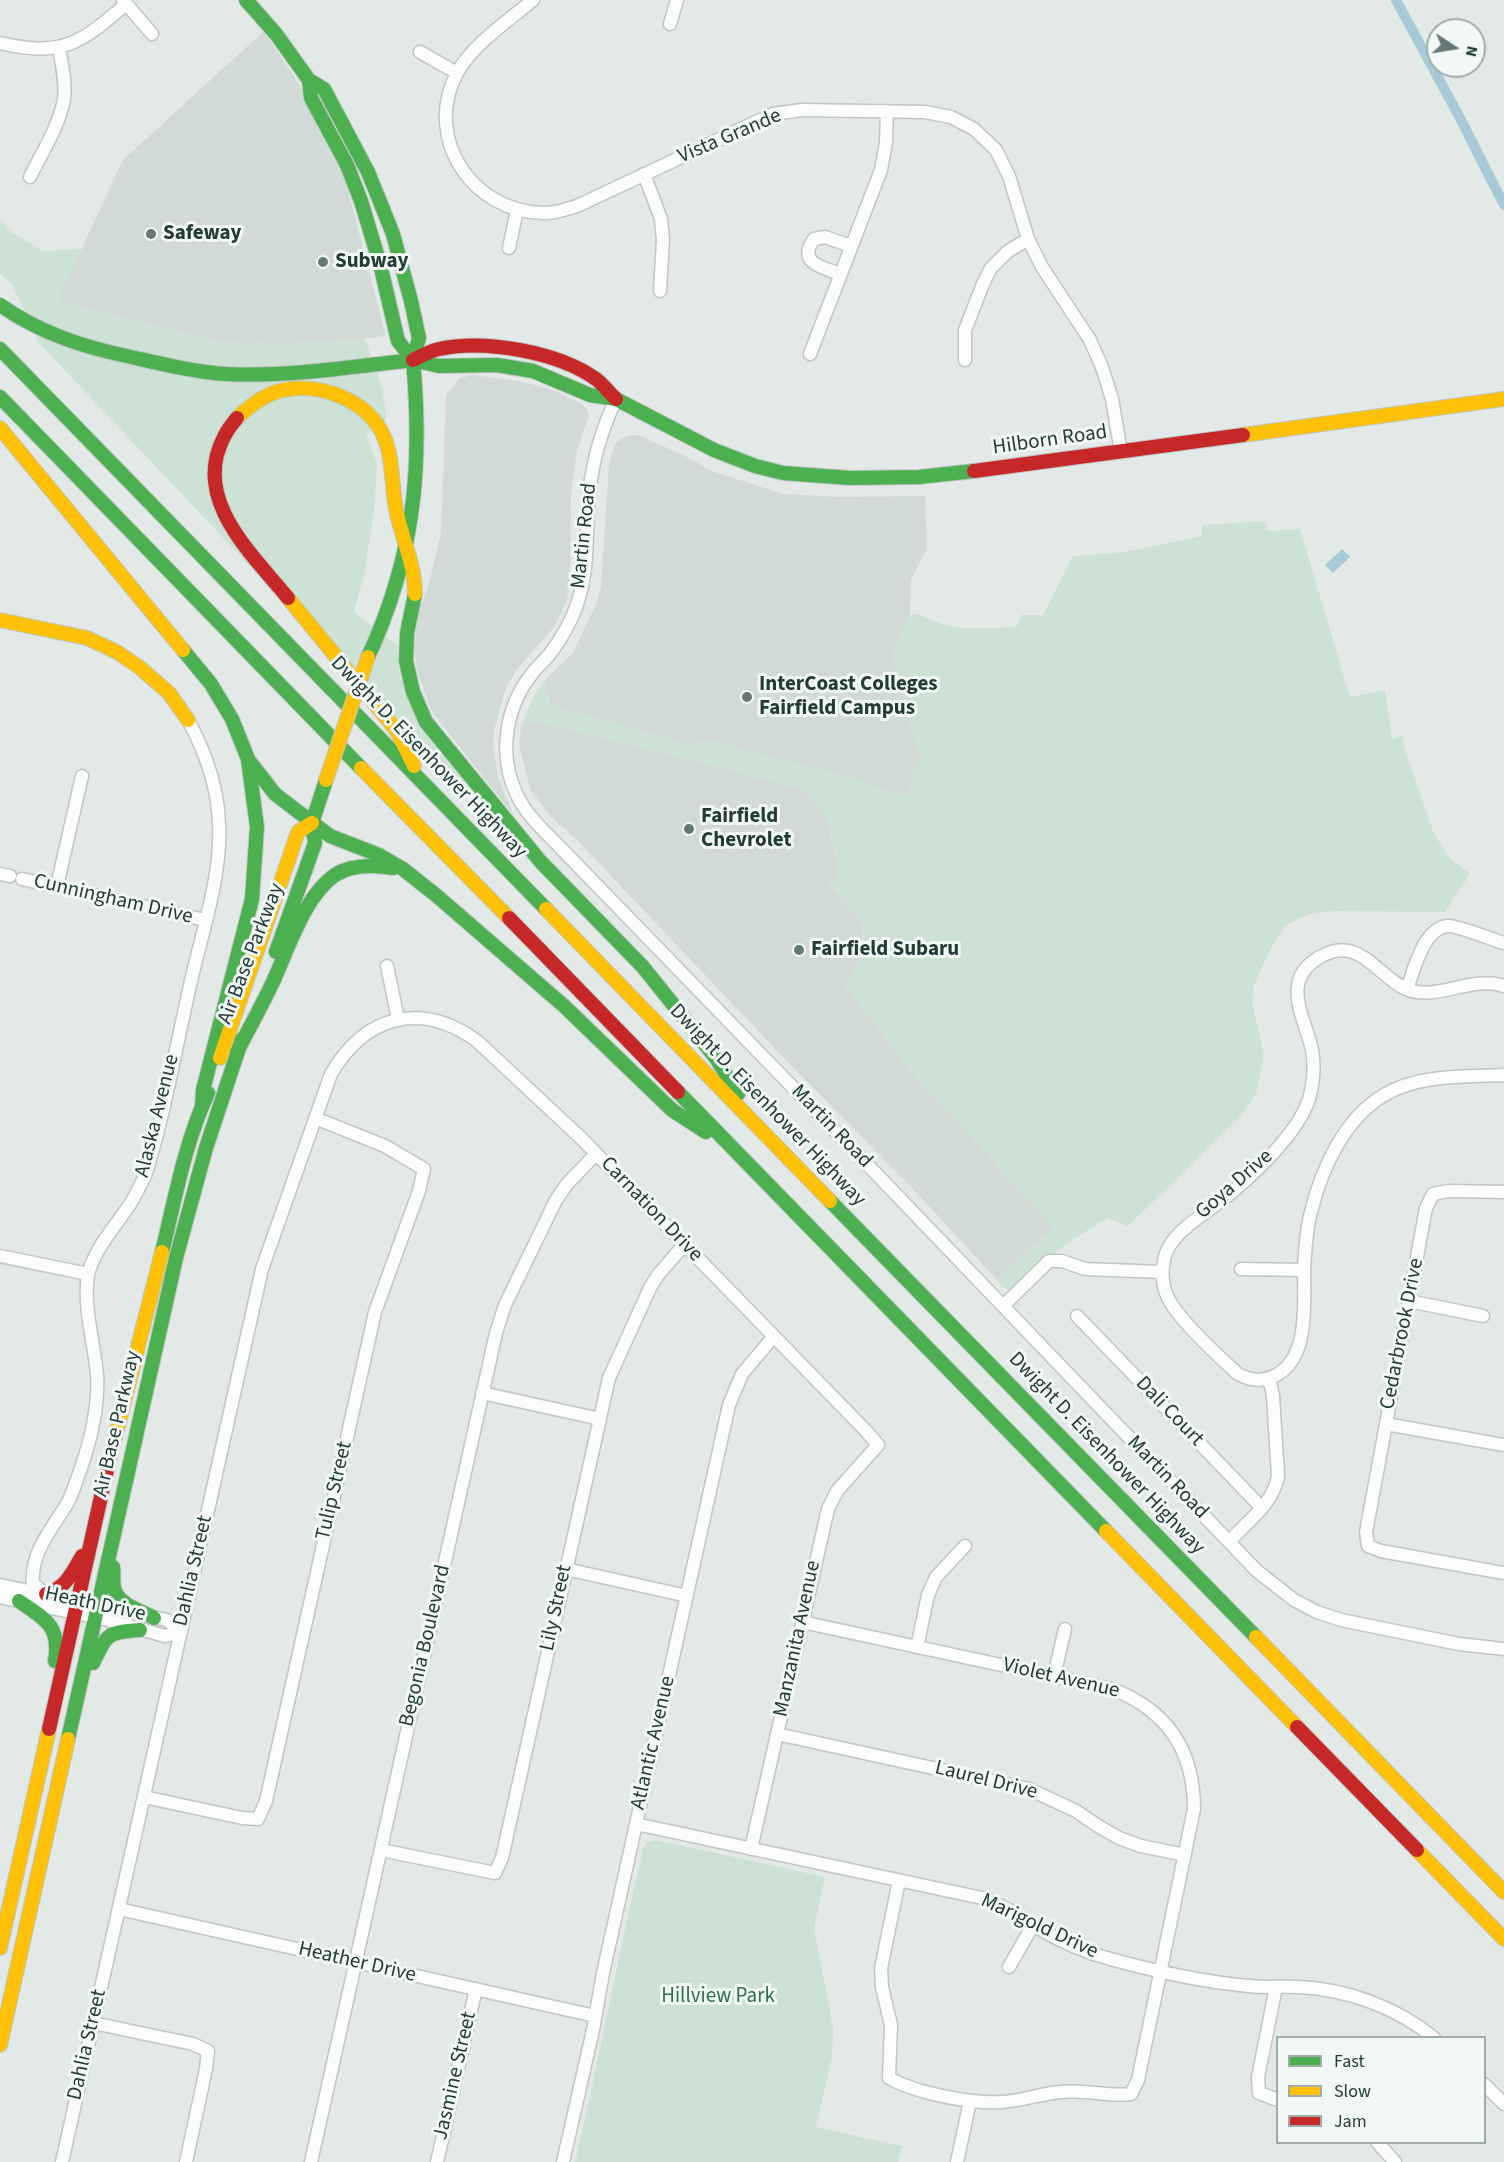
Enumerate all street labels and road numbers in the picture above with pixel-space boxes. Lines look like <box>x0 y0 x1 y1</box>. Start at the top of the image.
street label: Vista Grande <box>675 104 785 170</box>
street label: Hilborn Road <box>991 421 1109 461</box>
street label: Martin Road <box>567 482 603 590</box>
street label: Dwight D. Eisenhower Highway <box>325 652 531 864</box>
street label: Cunningham Drive <box>31 869 195 931</box>
street label: Air Base Parkway <box>214 880 290 1028</box>
street label: Dwight D. Eisenhower Highway <box>664 1000 870 1212</box>
street label: Alaska Avenue <box>131 1052 185 1180</box>
street label: Martin Road <box>785 1080 877 1174</box>
street label: Goya Drive <box>1191 1145 1279 1225</box>
street label: Carnation Drive <box>595 1152 707 1268</box>
street label: Cedarbrook Drive <box>1376 1256 1430 1412</box>
street label: Dwight D. Eisenhower Highway <box>1003 1348 1209 1560</box>
street label: Air Base Parkway <box>89 1349 147 1499</box>
street label: Dali Court <box>1130 1372 1208 1452</box>
street label: Martin Road <box>1121 1431 1213 1525</box>
street label: Tulip Street <box>311 1439 359 1543</box>
street label: Dahlia Street <box>169 1513 219 1629</box>
street label: Manzanita Avenue <box>769 1559 827 1719</box>
street label: Begonia Boulevard <box>395 1563 457 1729</box>
street label: Lily Street <box>536 1563 578 1653</box>
street label: Heath Drive <box>42 1582 148 1628</box>
street label: Violet Avenue <box>1000 1653 1122 1705</box>
street label: Atlantic Avenue <box>626 1674 682 1812</box>
street label: Laurel Drive <box>932 1756 1040 1806</box>
street label: Marigold Drive <box>976 1889 1102 1965</box>
street label: Heather Drive <box>296 1937 418 1989</box>
street label: Dahlia Street <box>63 1987 113 2103</box>
street label: Jasmine Street <box>429 2009 483 2143</box>

